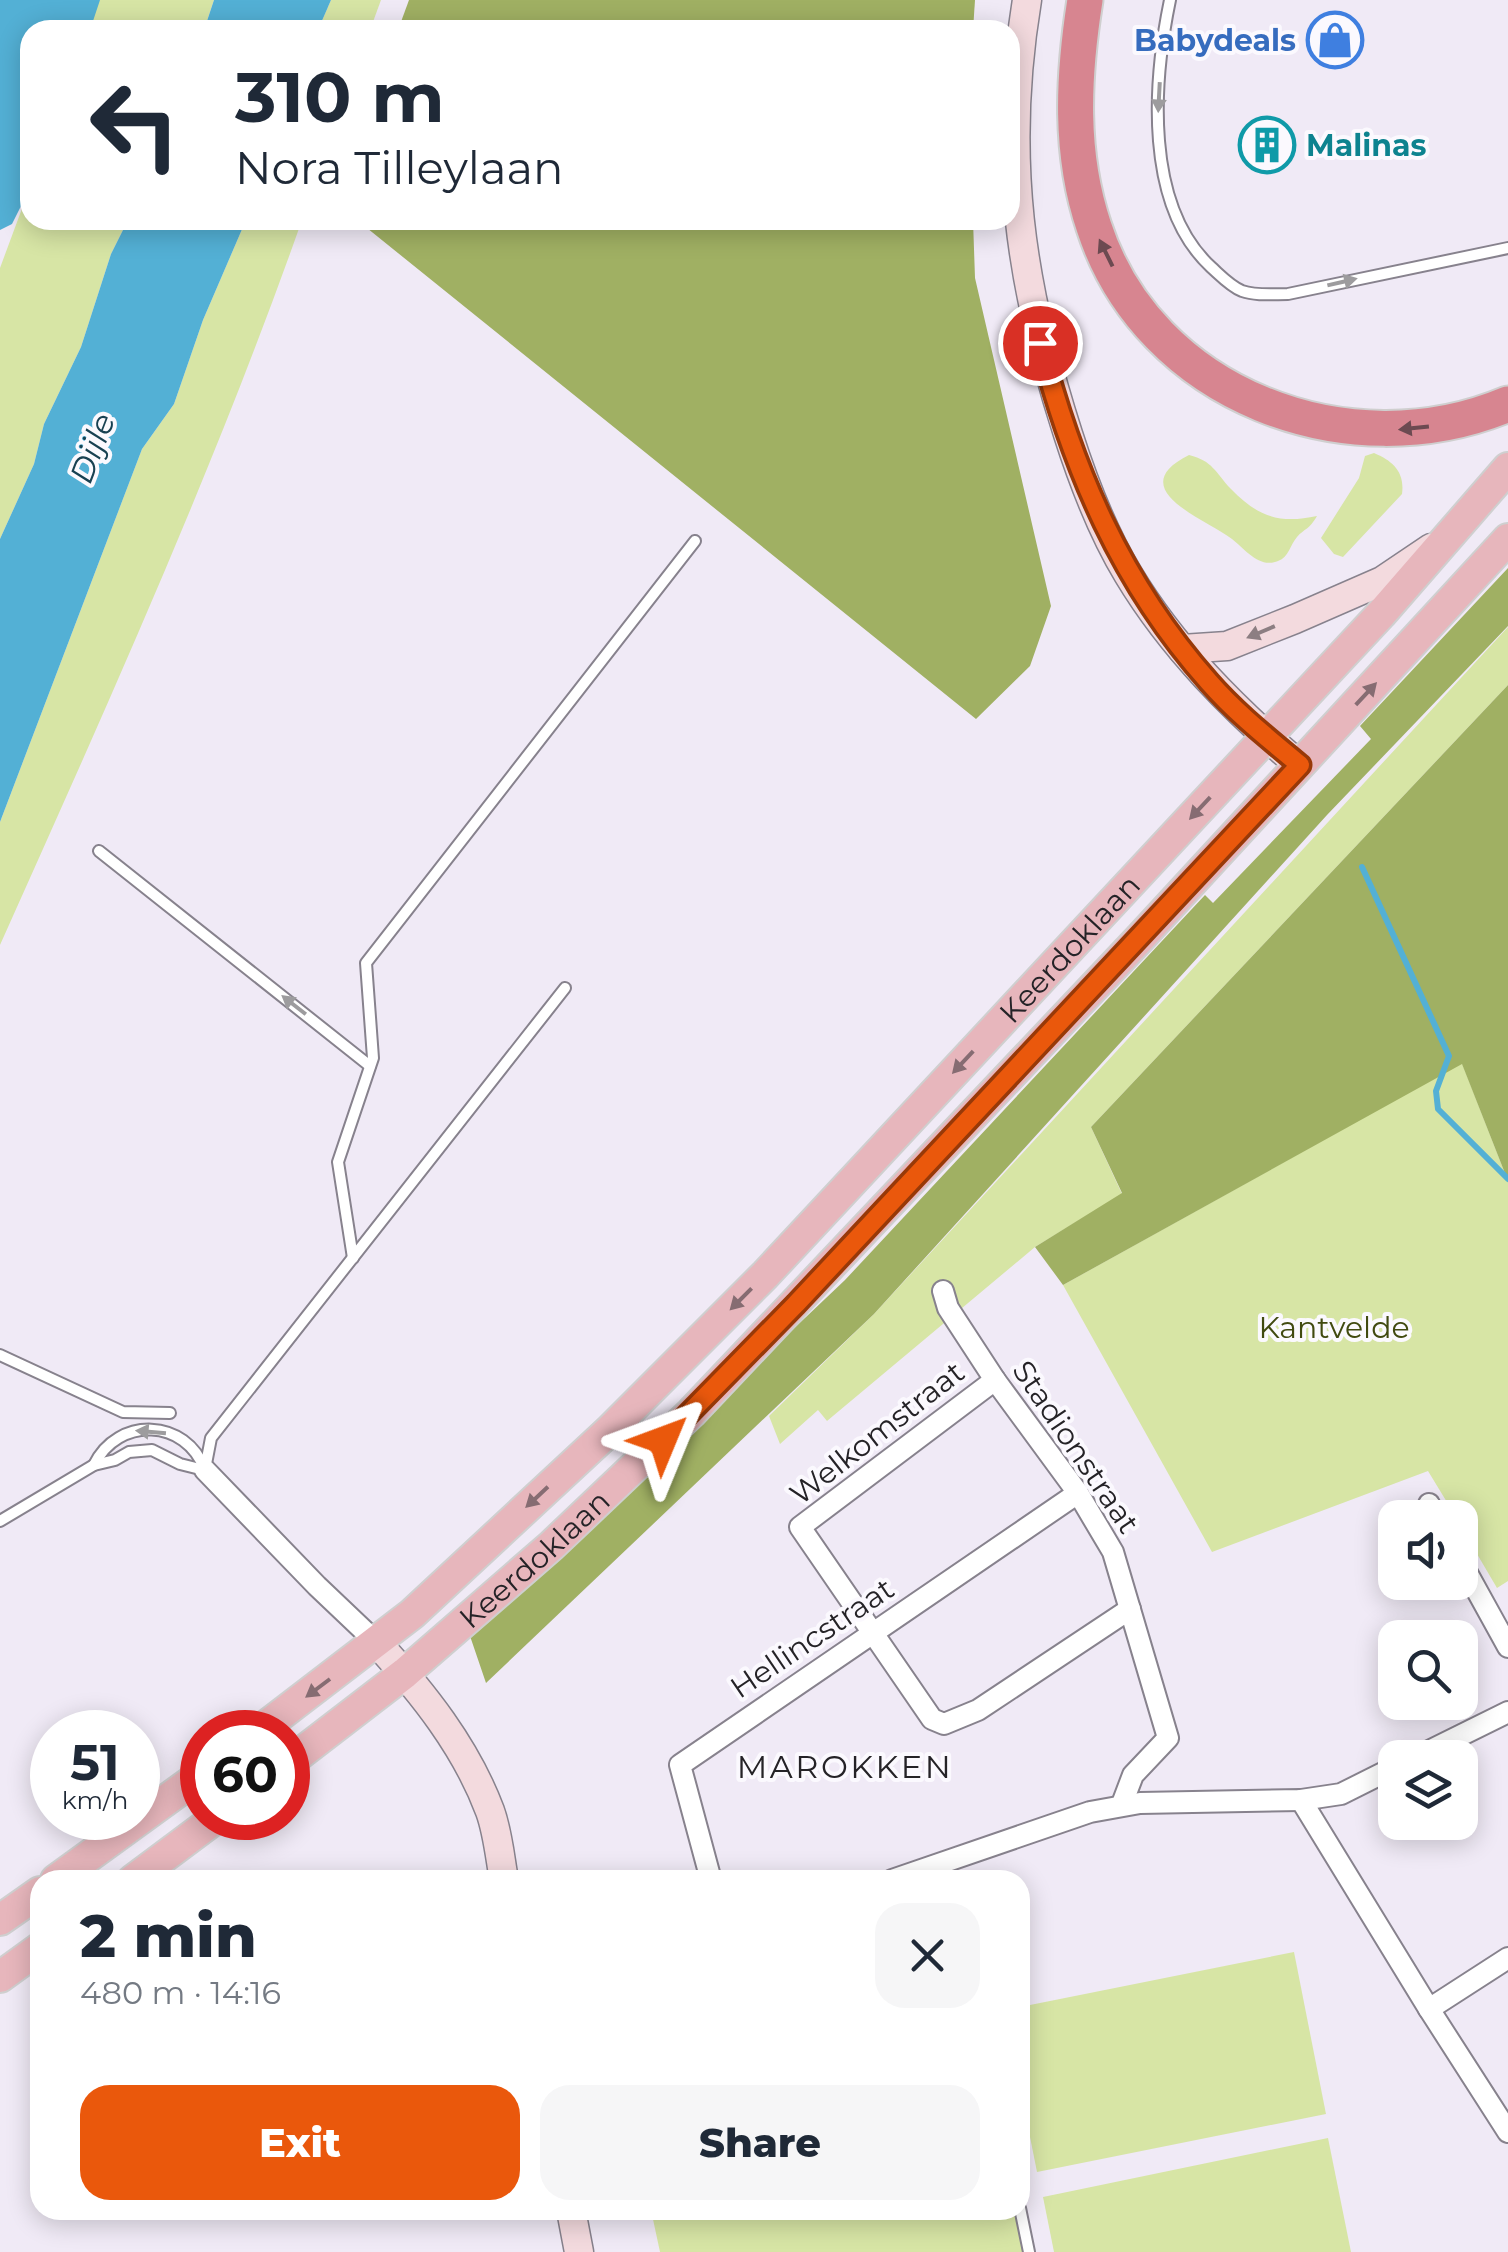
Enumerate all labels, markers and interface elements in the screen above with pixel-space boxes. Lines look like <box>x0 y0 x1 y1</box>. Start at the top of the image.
shop icon: Babydeals <box>1305 10 1365 70</box>
place label: Babydeals <box>1134 22 1296 59</box>
text: 310 m <box>235 54 445 140</box>
icon: left <box>70 60 200 190</box>
one-way arrow <box>1151 81 1167 113</box>
building icon: Malinas <box>1237 115 1297 175</box>
place label: Malinas <box>1306 127 1426 164</box>
text: Nora Tilleylaan <box>235 140 563 195</box>
one-way arrow <box>1098 239 1115 268</box>
one-way arrow <box>1327 273 1358 289</box>
pin <box>998 301 1083 386</box>
icon: arrive <box>1013 316 1068 371</box>
water label: Dijle <box>61 408 123 488</box>
one-way arrow <box>1398 420 1429 436</box>
one-way arrow <box>1245 625 1275 641</box>
one-way arrow <box>1354 682 1376 707</box>
one-way arrow <box>1189 796 1212 820</box>
street label: Keerdoklaan <box>991 866 1148 1030</box>
one-way arrow <box>281 995 306 1016</box>
one-way arrow <box>952 1050 975 1074</box>
one-way arrow <box>730 1287 753 1311</box>
park label: Kantvelde <box>1258 1309 1410 1346</box>
street label: Welkomstraat <box>782 1353 972 1513</box>
street label: Stadionstraat <box>1005 1354 1147 1540</box>
position arrow <box>611 1388 715 1492</box>
one-way arrow <box>134 1424 166 1440</box>
street label: Keerdoklaan <box>451 1482 617 1636</box>
one-way arrow <box>525 1486 550 1508</box>
map controls <box>1378 1500 1478 1840</box>
button: sound <box>1378 1500 1478 1600</box>
street label: Hellincstraat <box>723 1570 901 1706</box>
button: search <box>1378 1620 1478 1720</box>
one-way arrow <box>305 1677 331 1697</box>
speed limit sign: 60 <box>180 1710 310 1840</box>
text: 51 <box>70 1732 120 1793</box>
button: layers <box>1378 1740 1478 1840</box>
district label: MAROKKEN <box>737 1747 953 1786</box>
text: km/h <box>62 1785 128 1815</box>
text: 2 min <box>80 1899 257 1972</box>
button: close <box>875 1903 980 2008</box>
text: 480 m · 14:16 <box>80 1973 281 2012</box>
button: Exit <box>80 2085 520 2200</box>
button: Share <box>540 2085 980 2200</box>

